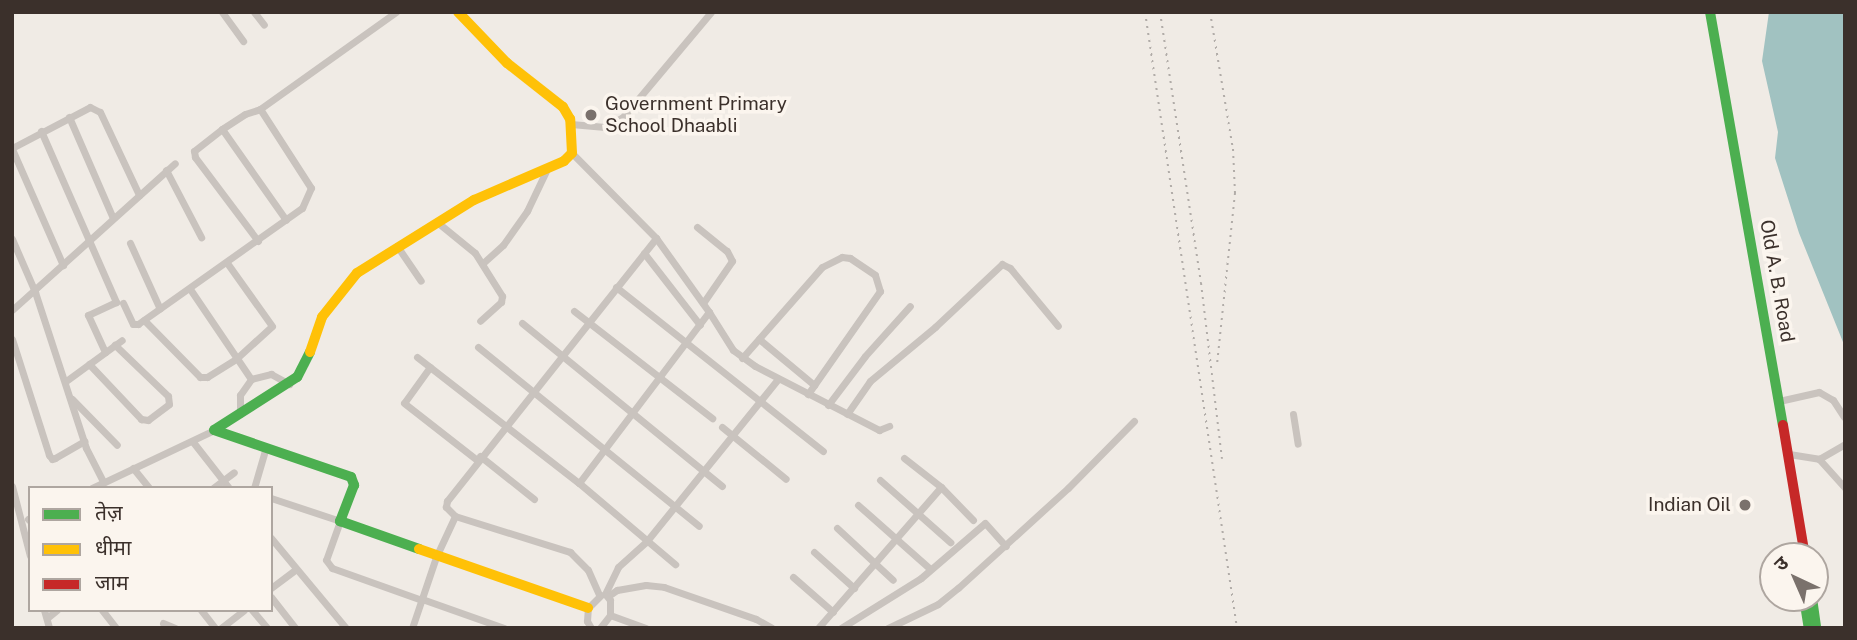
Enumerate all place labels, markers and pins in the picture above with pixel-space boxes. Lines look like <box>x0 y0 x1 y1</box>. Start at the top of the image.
place label: Government Primary School Dhaabli <box>605 93 787 137</box>
marker: Government Primary School Dhaabli <box>583 107 599 123</box>
place label: Indian Oil <box>1648 494 1731 516</box>
marker: Indian Oil <box>1737 497 1753 513</box>

